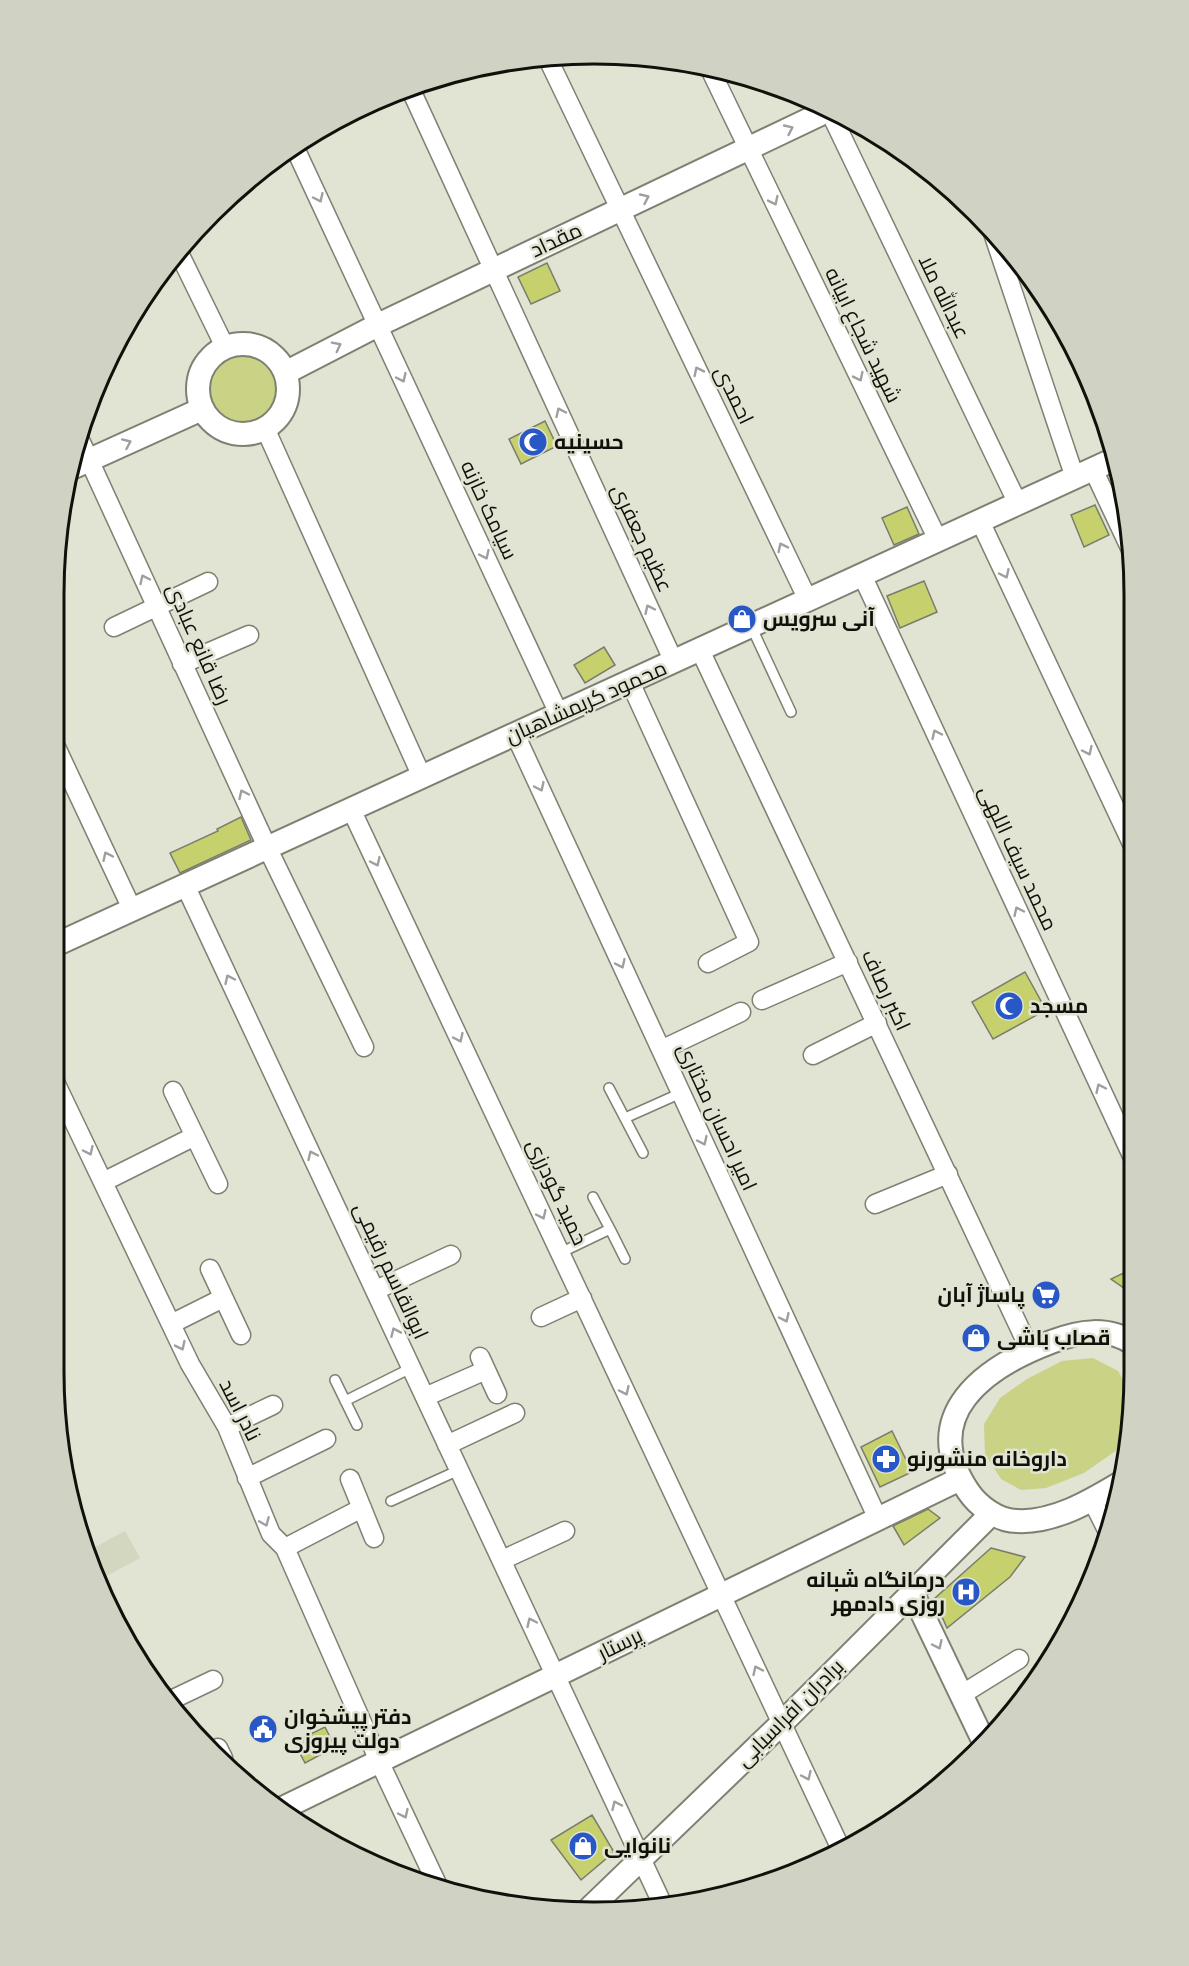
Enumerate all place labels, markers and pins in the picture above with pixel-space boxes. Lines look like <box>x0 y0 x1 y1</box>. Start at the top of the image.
mosque icon: حسینیه <box>517 426 549 458</box>
place label: حسینیه <box>554 430 624 454</box>
shop icon: آنی سرویس <box>726 603 758 635</box>
place label: آنی سرویس <box>763 607 875 632</box>
mosque icon: مسجد <box>993 990 1025 1022</box>
place label: مسجد <box>1030 994 1088 1018</box>
supermarket icon: پاساژ آبان <box>1030 1279 1062 1311</box>
place label: پاساژ آبان <box>938 1283 1025 1310</box>
shop icon: قصاب باشی <box>960 1322 992 1354</box>
place label: قصاب باشی <box>997 1326 1111 1350</box>
pharmacy icon: داروخانه منشورنو <box>870 1443 902 1475</box>
place label: داروخانه منشورنو <box>907 1447 1067 1472</box>
place label: درمانگاه شبانه روزی دادمهر <box>806 1568 945 1617</box>
hospital icon: درمانگاه شبانه روزی دادمهر <box>950 1576 982 1608</box>
place label: دفتر پیشخوان دولت پیروزی <box>284 1705 411 1756</box>
public building icon: دفتر پیشخوان دولت پیروزی <box>247 1713 279 1745</box>
shop icon: نانوایی <box>567 1830 599 1862</box>
place label: نانوایی <box>604 1834 671 1859</box>

